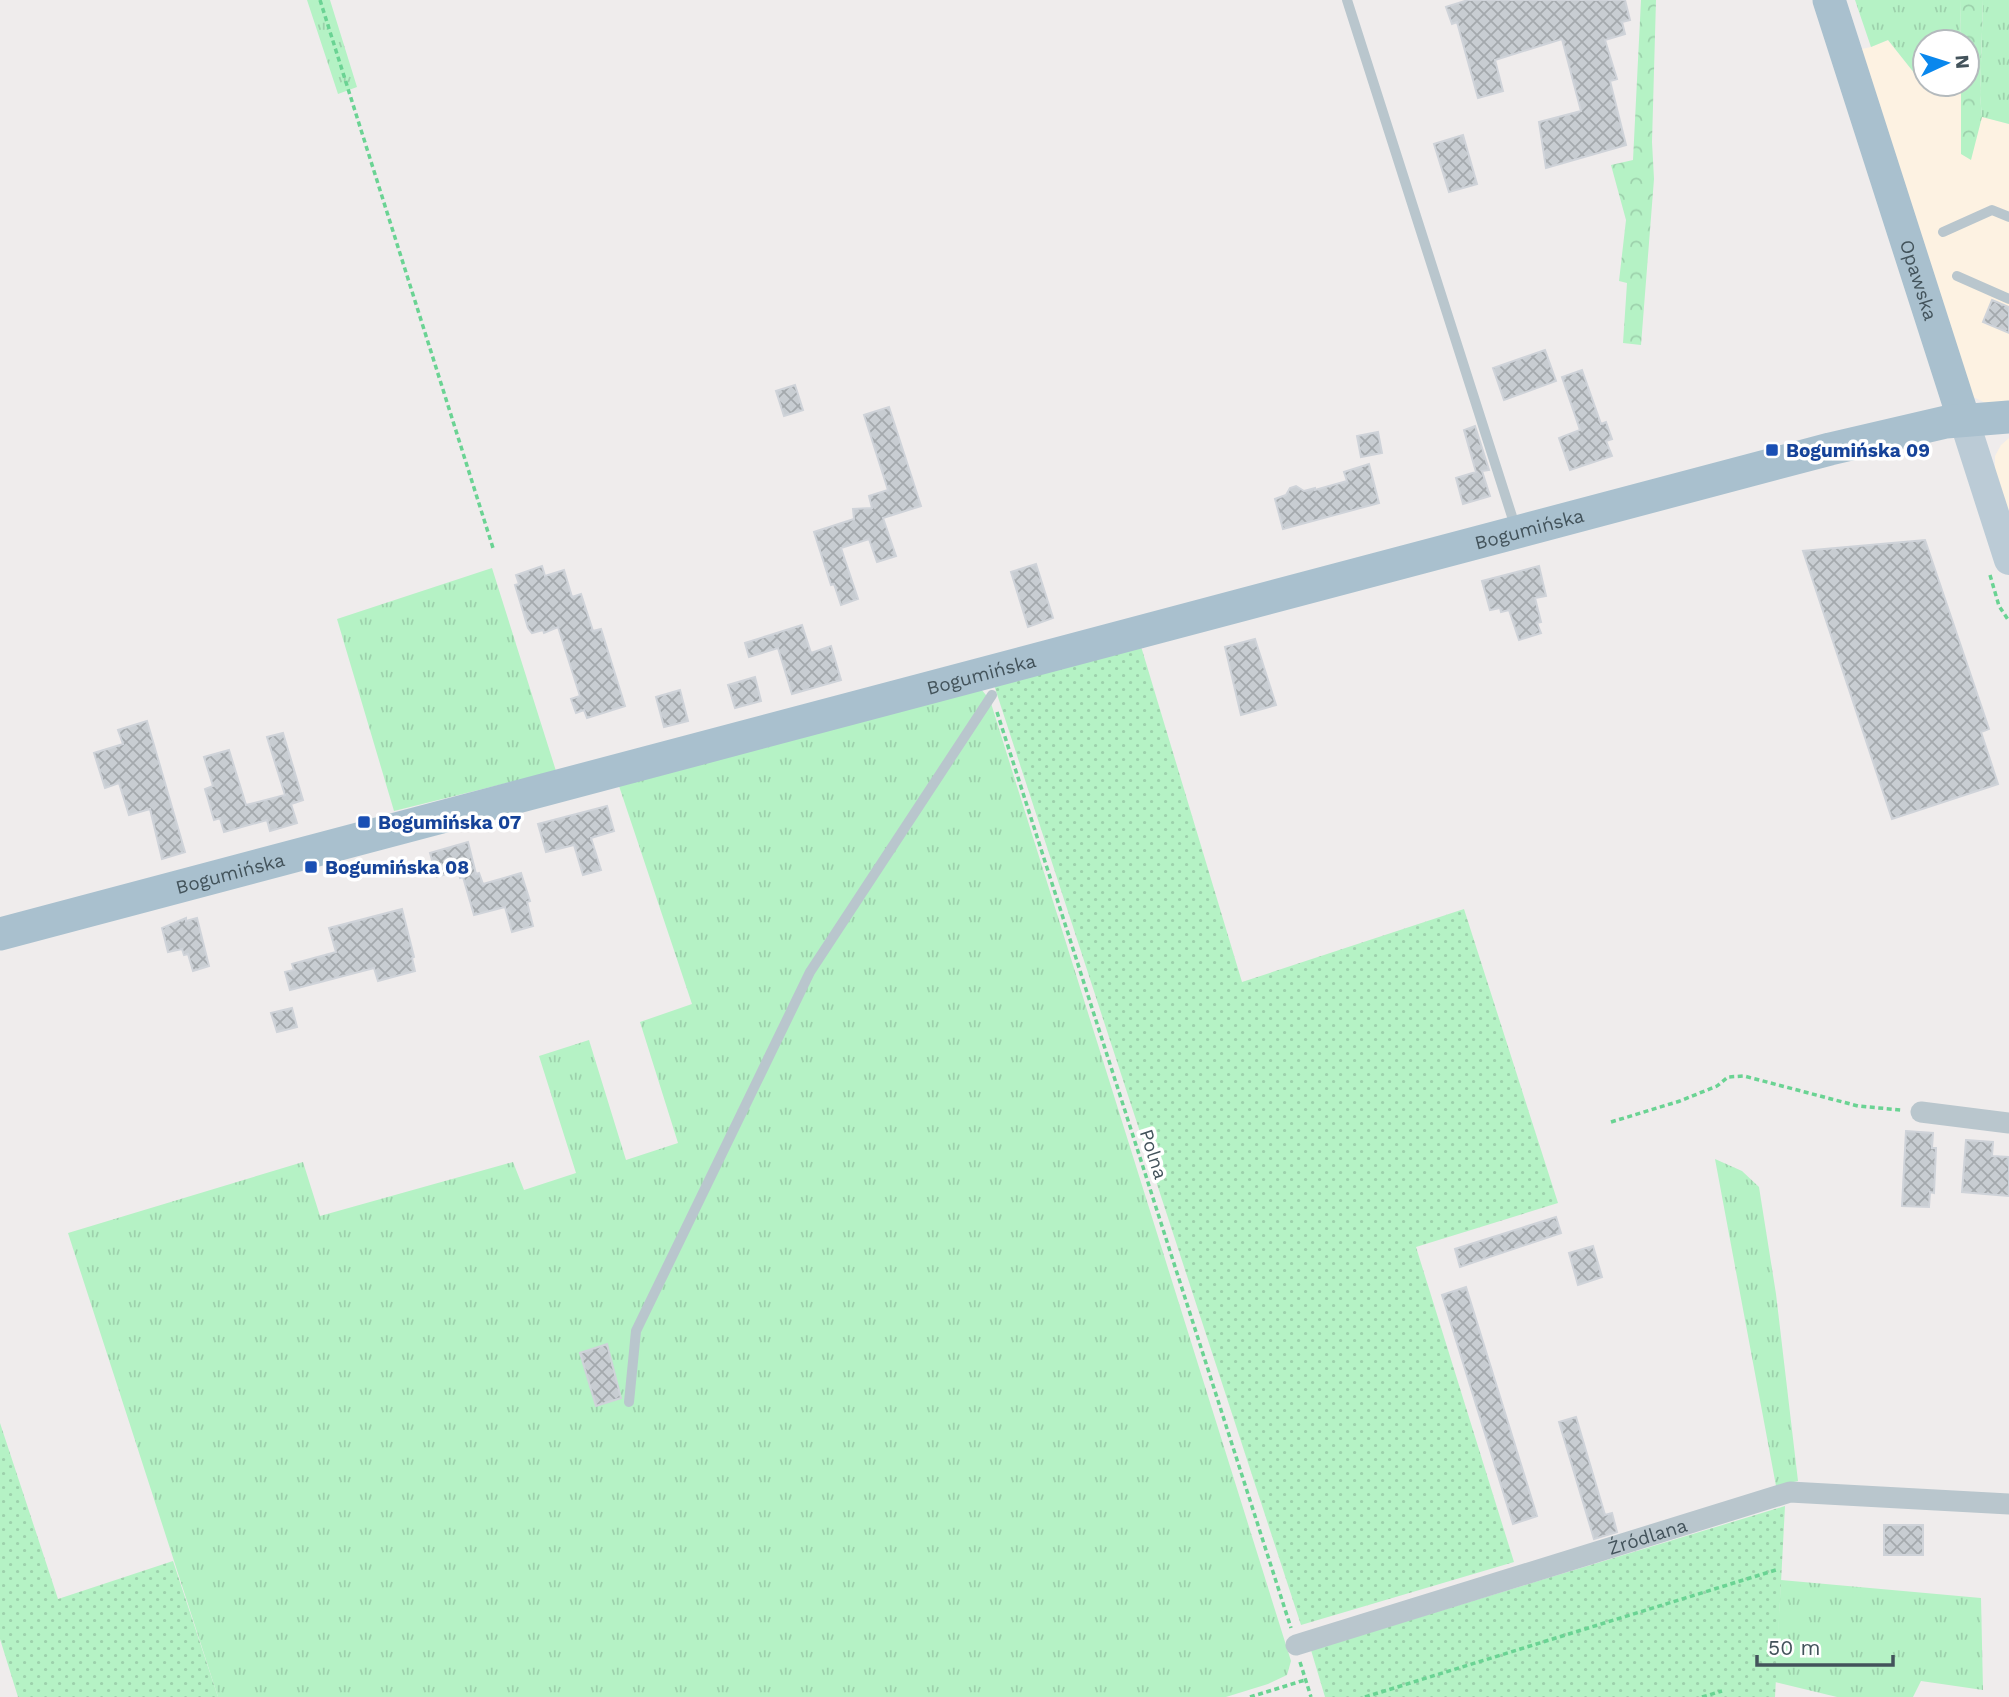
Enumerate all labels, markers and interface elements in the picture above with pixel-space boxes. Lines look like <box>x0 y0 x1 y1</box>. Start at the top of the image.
north arrow <box>1911 28 1981 98</box>
text: N <box>1950 54 1974 70</box>
street label: Opawska <box>1895 237 1942 324</box>
place label: Bogumińska 09 <box>1786 439 1930 462</box>
marker: Bogumińska 09 <box>1764 442 1780 458</box>
street label: Bogumińska <box>1472 504 1587 555</box>
street label: Bogumińska <box>924 649 1039 700</box>
place label: Bogumińska 07 <box>378 811 521 834</box>
marker: Bogumińska 07 <box>356 814 372 830</box>
street label: Bogumińska <box>173 848 287 899</box>
place label: Bogumińska 08 <box>325 856 469 879</box>
marker: Bogumińska 08 <box>303 859 319 875</box>
street label: Polna <box>1135 1126 1172 1182</box>
street label: Źródlana <box>1605 1513 1690 1560</box>
scale bar <box>1757 1624 1894 1668</box>
text: 50 m <box>1768 1635 1820 1660</box>

